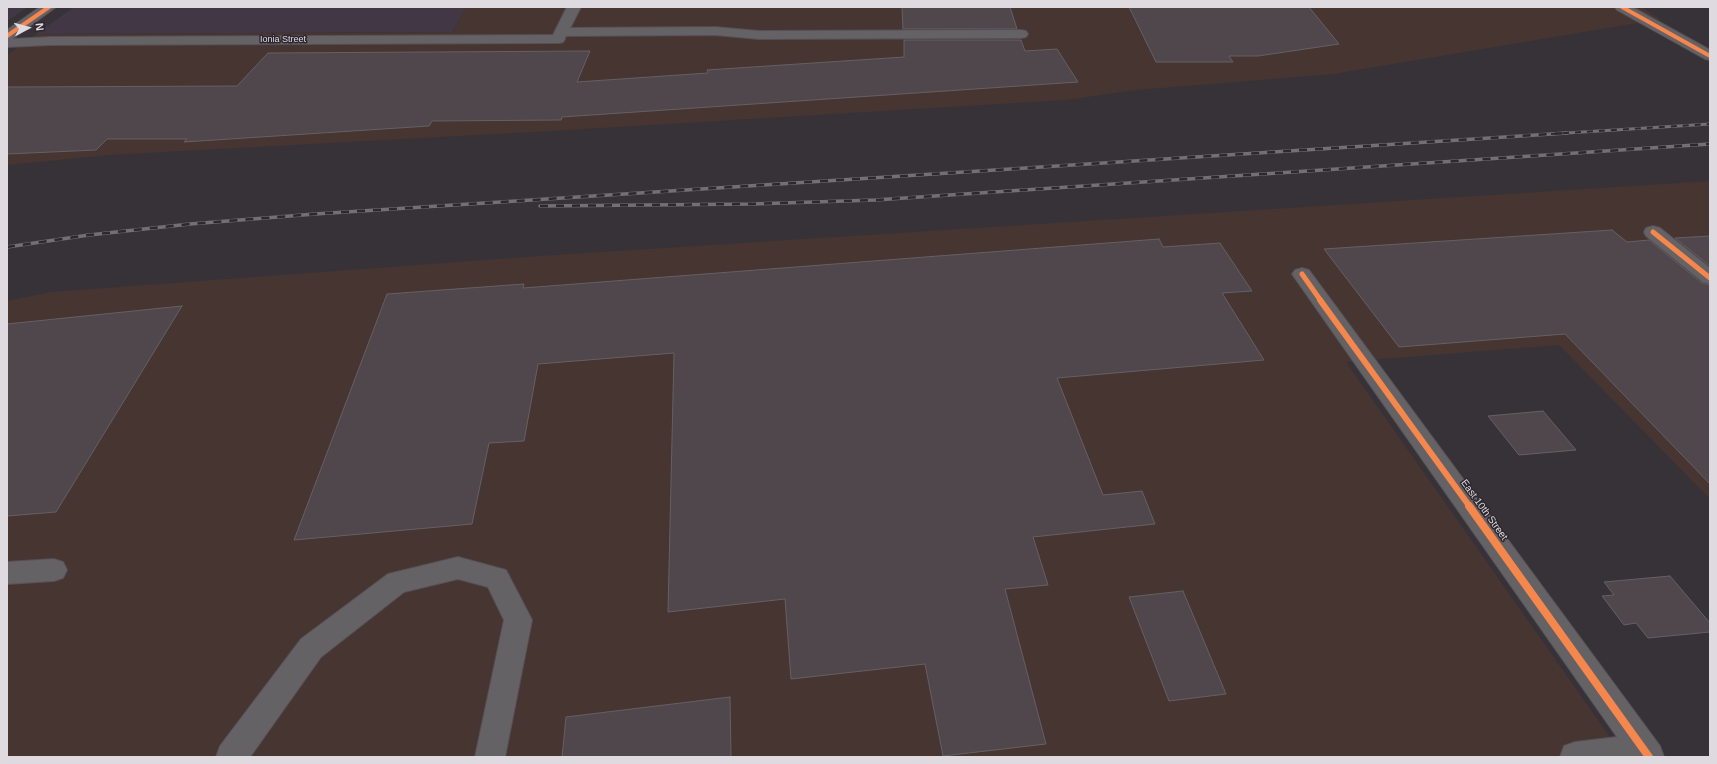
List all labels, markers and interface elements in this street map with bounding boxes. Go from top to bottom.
north arrow [8,8,48,48]
text: N [34,22,46,31]
street label: Ionia Street [260,35,306,45]
street label: East 10th Street [1458,477,1510,543]

